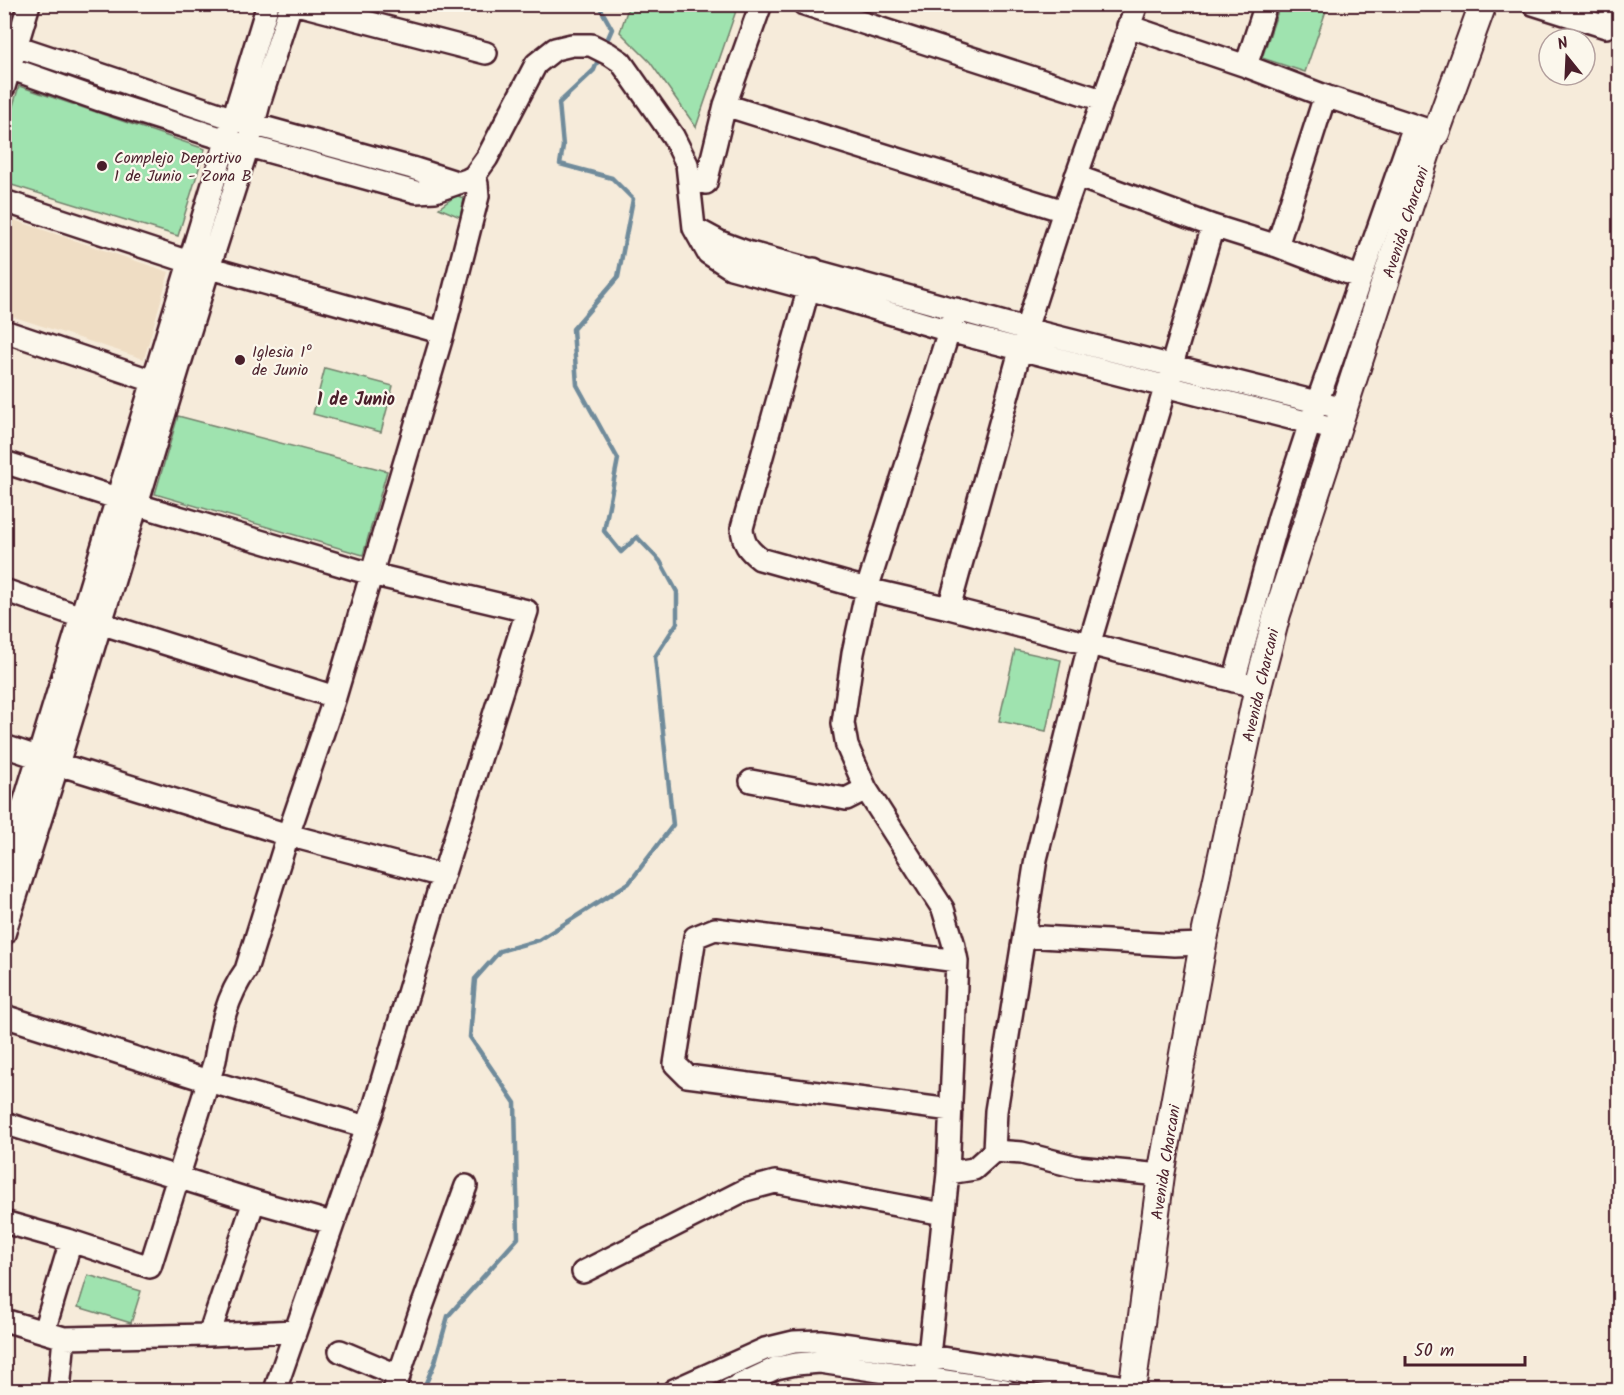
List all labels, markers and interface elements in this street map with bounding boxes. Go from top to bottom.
north arrow [1537,27,1597,87]
text: N [1554,31,1571,58]
place label: Complejo Deportivo 1 de Junio - Zona B [114,146,252,189]
marker: Complejo Deportivo 1 de Junio - Zona B [95,159,109,173]
street label: Avenida Charcani [1377,162,1437,281]
place label: Iglesia 1º de Junio [252,340,312,383]
marker: Iglesia 1º de Junio [233,353,247,367]
district label: 1 de Junio [317,386,395,415]
street label: Avenida Charcani [1236,625,1287,745]
street label: Avenida Charcani [1145,1102,1188,1221]
scale bar [1405,1329,1525,1367]
text: 50 m [1414,1337,1454,1366]

